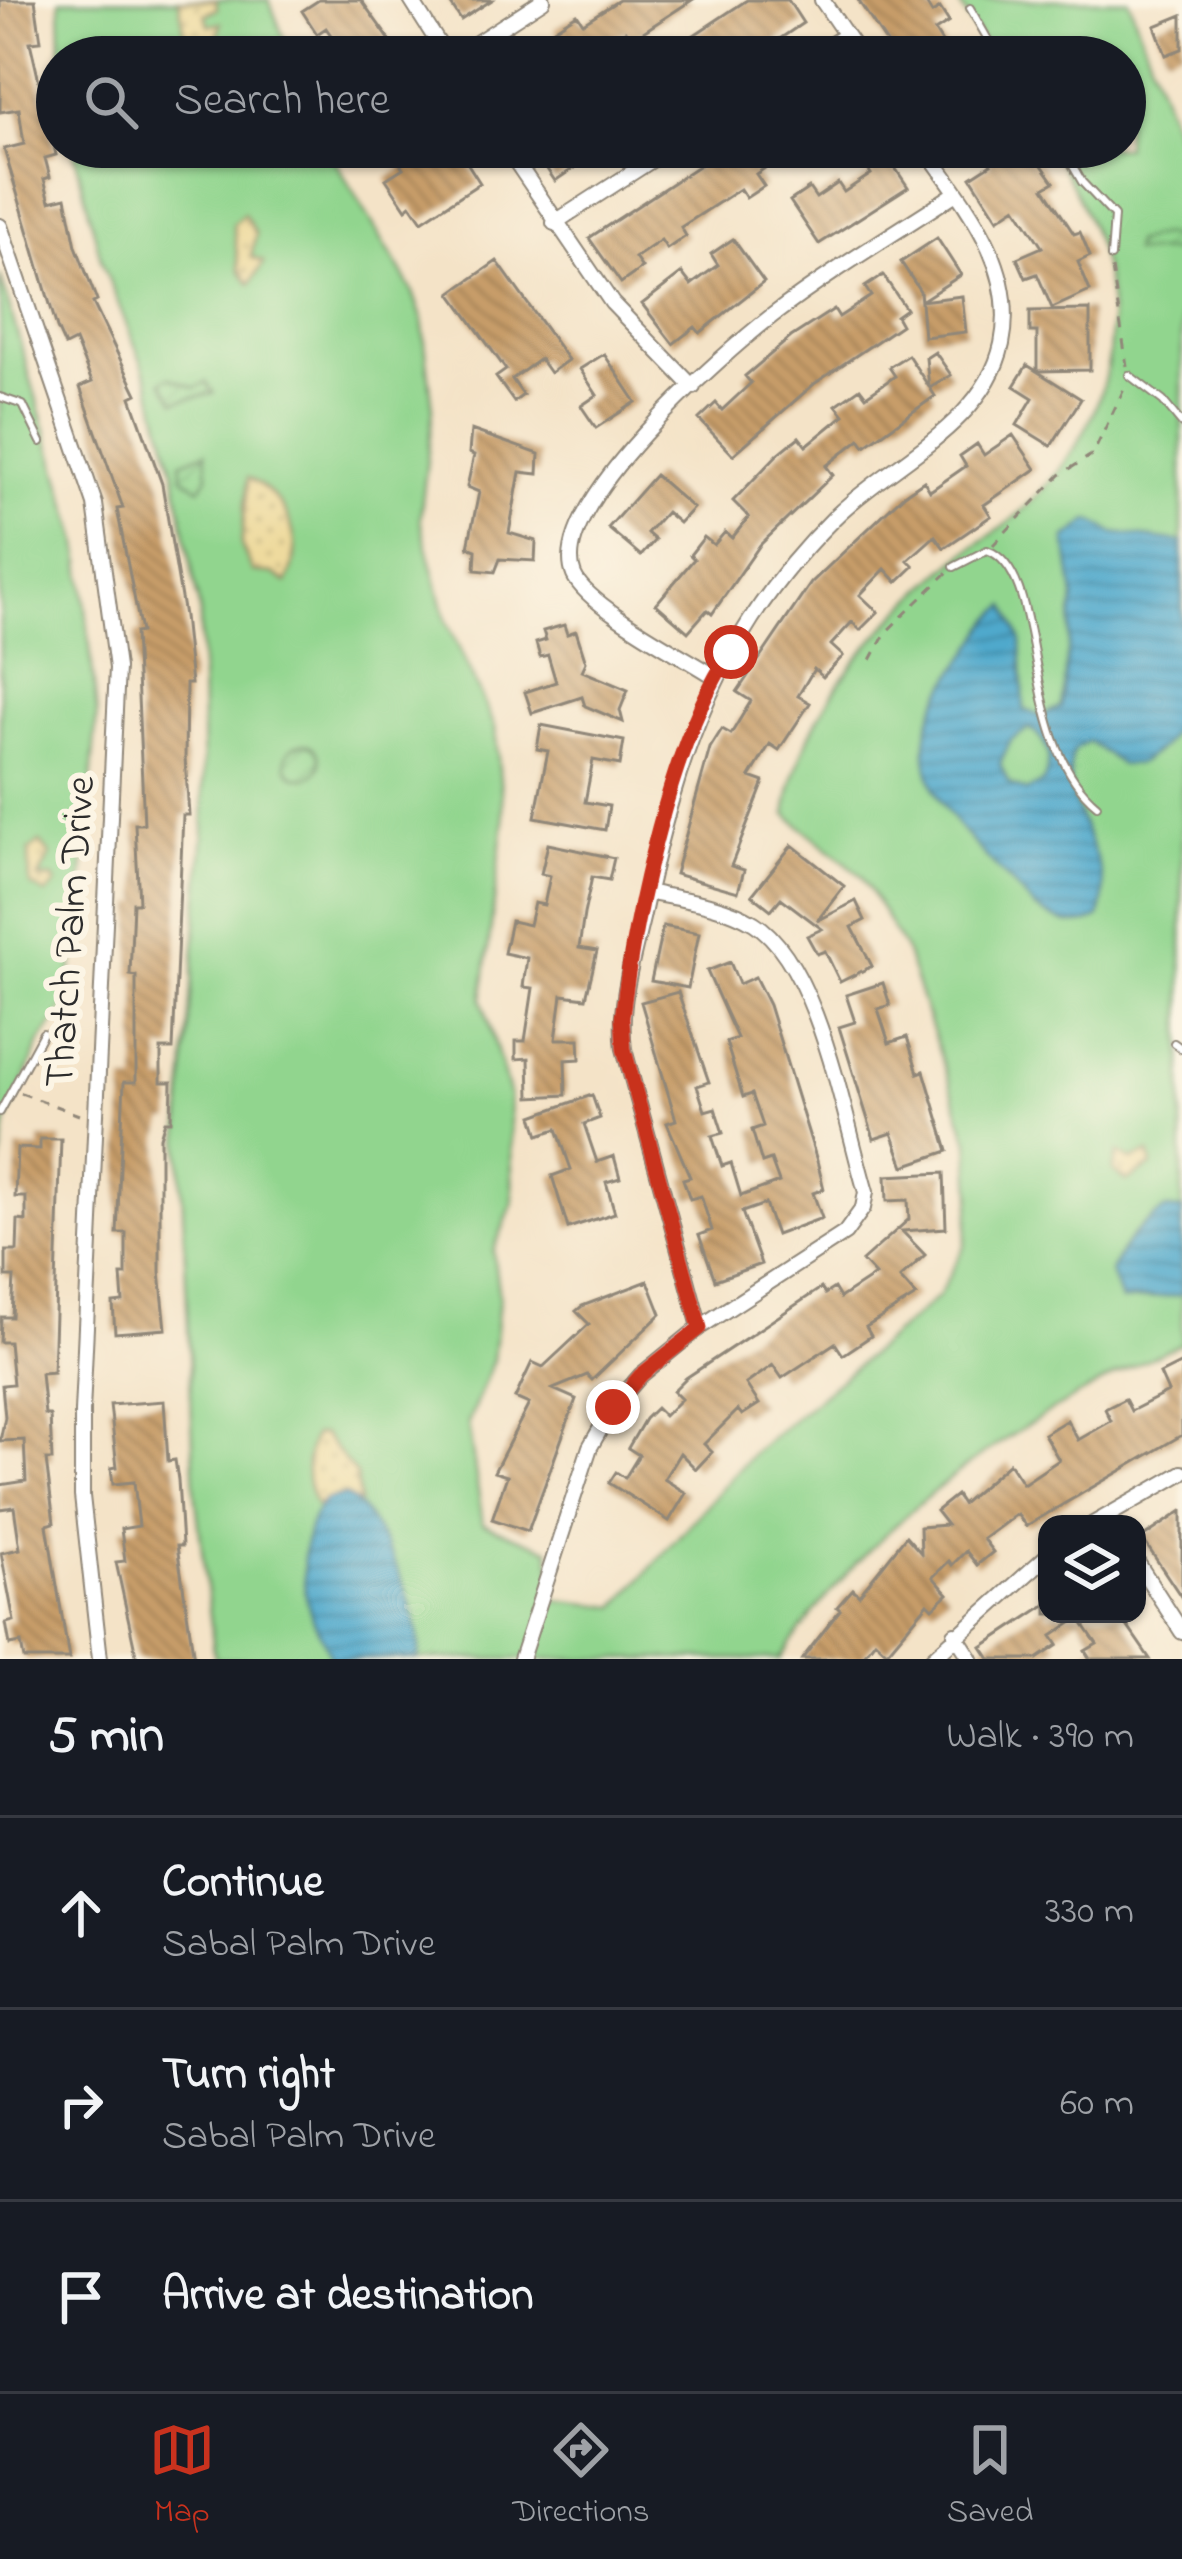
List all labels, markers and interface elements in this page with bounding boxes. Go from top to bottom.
search box [36,36,1146,168]
icon: search [78,69,144,135]
text: Search here [174,69,390,135]
route start [704,625,758,679]
street label: Thatch Palm Drive [31,774,113,1090]
route end [586,1380,640,1434]
map controls [1038,1515,1146,1623]
button: layers [1038,1515,1146,1623]
text: 5 min [48,1700,164,1775]
text: Walk · 390 m [947,1709,1134,1766]
text: Continue [162,1851,323,1917]
icon: ahead [48,1880,114,1946]
text: 330 m [1045,1884,1134,1941]
text: Sabal Palm Drive [162,1917,435,1974]
text: Turn right [162,2043,335,2109]
icon: right [48,2072,114,2138]
text: 60 m [1060,2076,1134,2133]
text: Sabal Palm Drive [162,2109,435,2166]
icon: arrive [48,2264,114,2330]
text: Arrive at destination [162,2264,533,2330]
tab: Map [149,2417,215,2537]
tab: Directions [512,2417,650,2537]
tab: Saved [947,2417,1033,2537]

